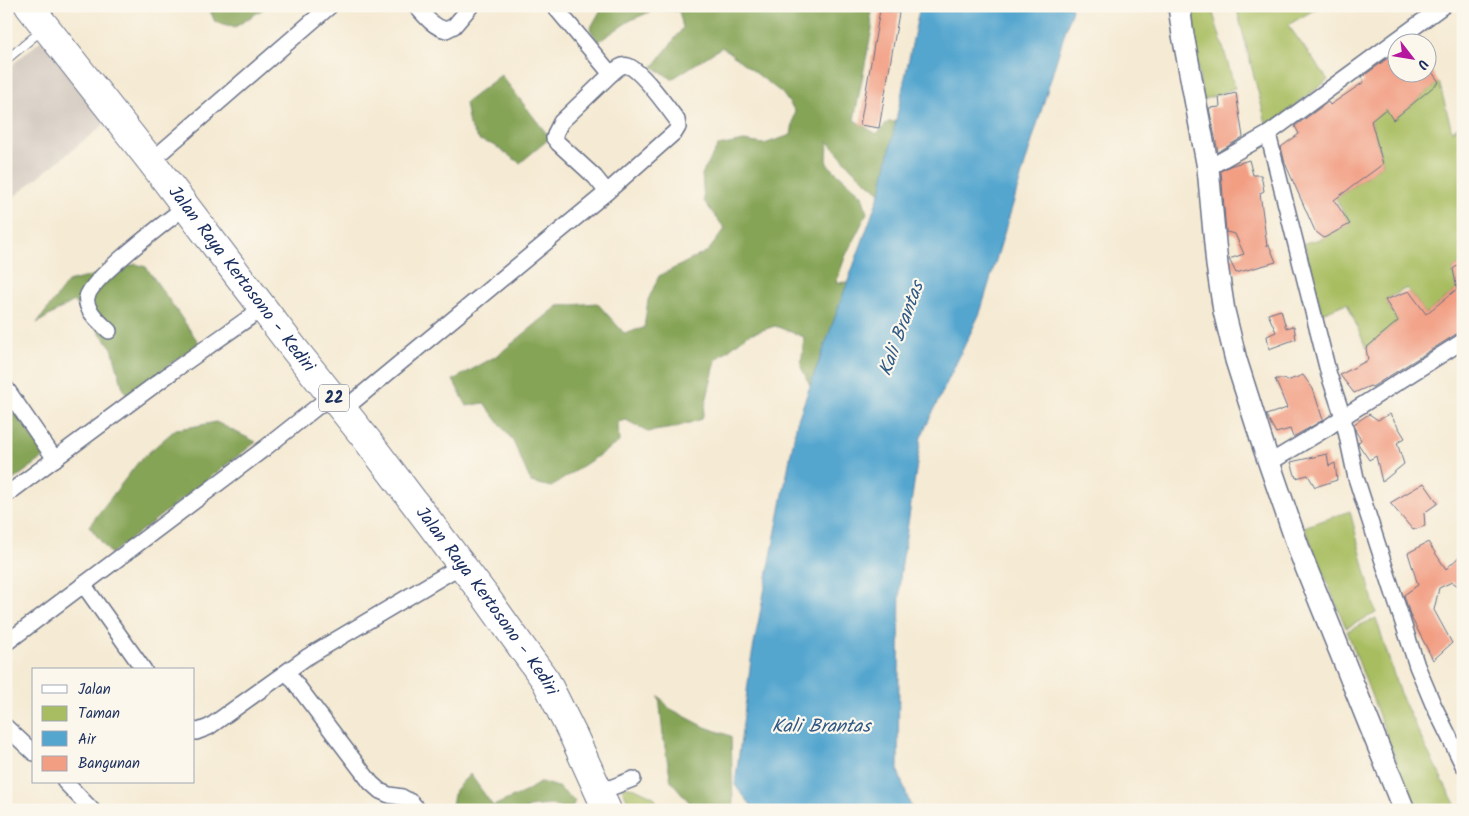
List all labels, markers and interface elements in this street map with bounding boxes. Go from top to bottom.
north arrow [1386,32,1436,82]
text: U [1410,55,1434,74]
street label: Jalan Raya Kertosono - Kediri [160,180,323,379]
water label: Kali Brantas [871,276,934,381]
road number: 22 [319,384,349,412]
street label: Jalan Raya Kertosono - Kediri [408,500,566,701]
legend [32,668,195,784]
text: Jalan [78,678,111,702]
text: Taman [78,702,120,726]
water label: Kali Brantas [772,712,872,742]
text: Air [78,728,97,752]
text: Bangunan [78,752,140,776]

